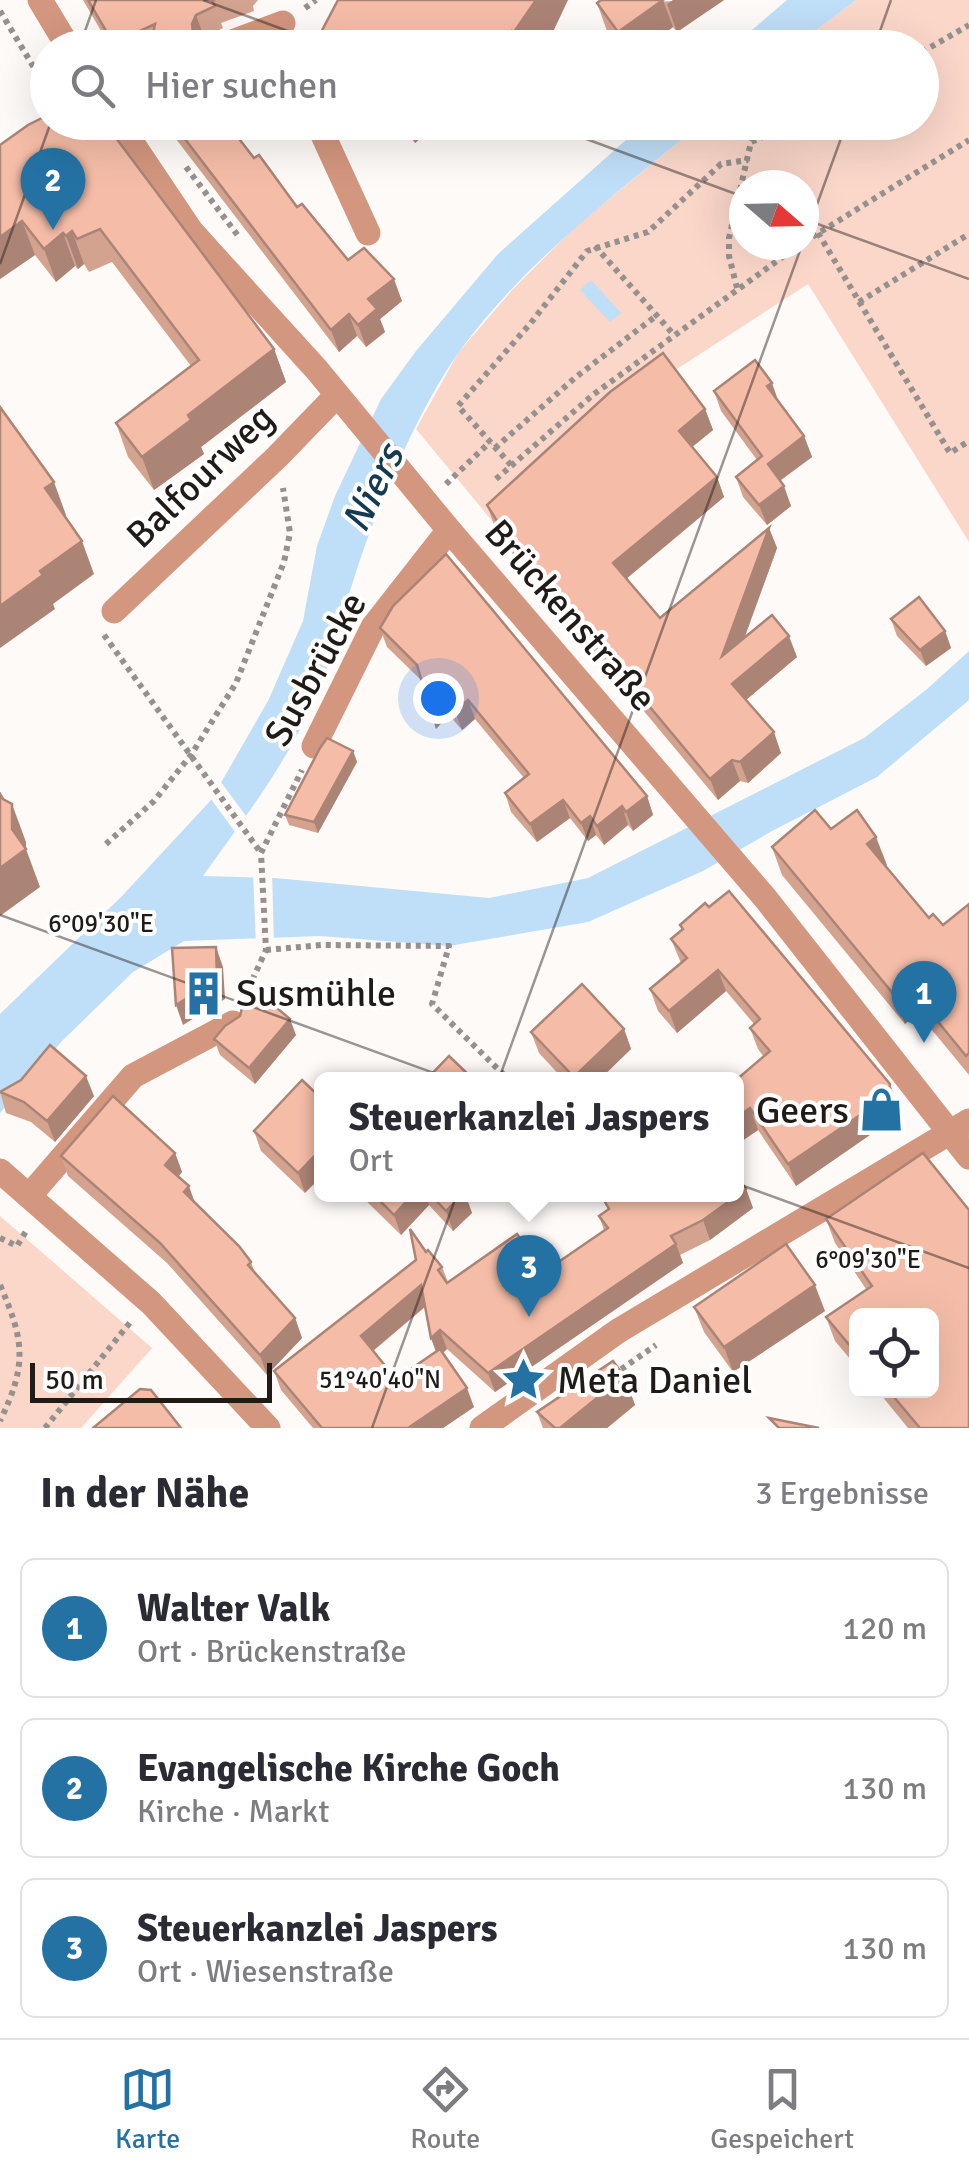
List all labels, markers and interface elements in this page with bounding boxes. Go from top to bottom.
search box [30,30,939,140]
icon: search [65,58,120,113]
text: Hier suchen [145,62,338,109]
pin: 2 [20,148,86,230]
north arrow [729,170,819,260]
street label: Balfourweg [117,395,284,558]
water label: Niers [331,434,417,540]
street label: Brückenstraße [475,510,667,721]
street label: Susbrücke [254,584,377,754]
your location [413,673,464,724]
text: 6°09'30"E [48,908,154,939]
pin: 1 [892,960,956,1043]
building icon: Susmühle [179,969,227,1017]
place label: Susmühle [236,970,396,1017]
popup [314,1072,744,1202]
shop icon: Geers [858,1086,906,1134]
place label: Geers [756,1087,849,1134]
text: Steuerkanzlei Jaspers [349,1094,709,1141]
text: Ort [349,1141,393,1180]
pin: 3 [496,1234,562,1317]
text: 6°09'30"E [815,1244,921,1275]
map controls [849,1308,939,1398]
button: locate [849,1308,939,1398]
place icon: Meta Daniel [500,1356,548,1404]
place label: Meta Daniel [557,1357,752,1404]
scale bar [30,1358,272,1402]
text: 50 m [45,1363,104,1397]
text: 51°40'40"N [319,1364,441,1395]
text: In der Nähe [40,1468,249,1519]
text: 3 Ergebnisse [755,1474,929,1513]
text: Walter Valk [137,1585,330,1632]
text: 1 [66,1609,83,1648]
text: 120 m [843,1609,927,1648]
text: Ort · Brückenstraße [137,1632,407,1671]
text: Evangelische Kirche Goch [137,1745,560,1792]
text: 2 [66,1769,83,1808]
text: 130 m [843,1769,927,1808]
text: Kirche · Markt [137,1792,329,1831]
text: Steuerkanzlei Jaspers [137,1905,498,1952]
text: 3 [66,1929,83,1968]
text: 130 m [843,1929,927,1968]
text: Ort · Wiesenstraße [137,1952,394,1991]
tab: Karte [115,2062,180,2156]
tab: Route [410,2062,480,2156]
tab: Gespeichert [710,2062,854,2156]

